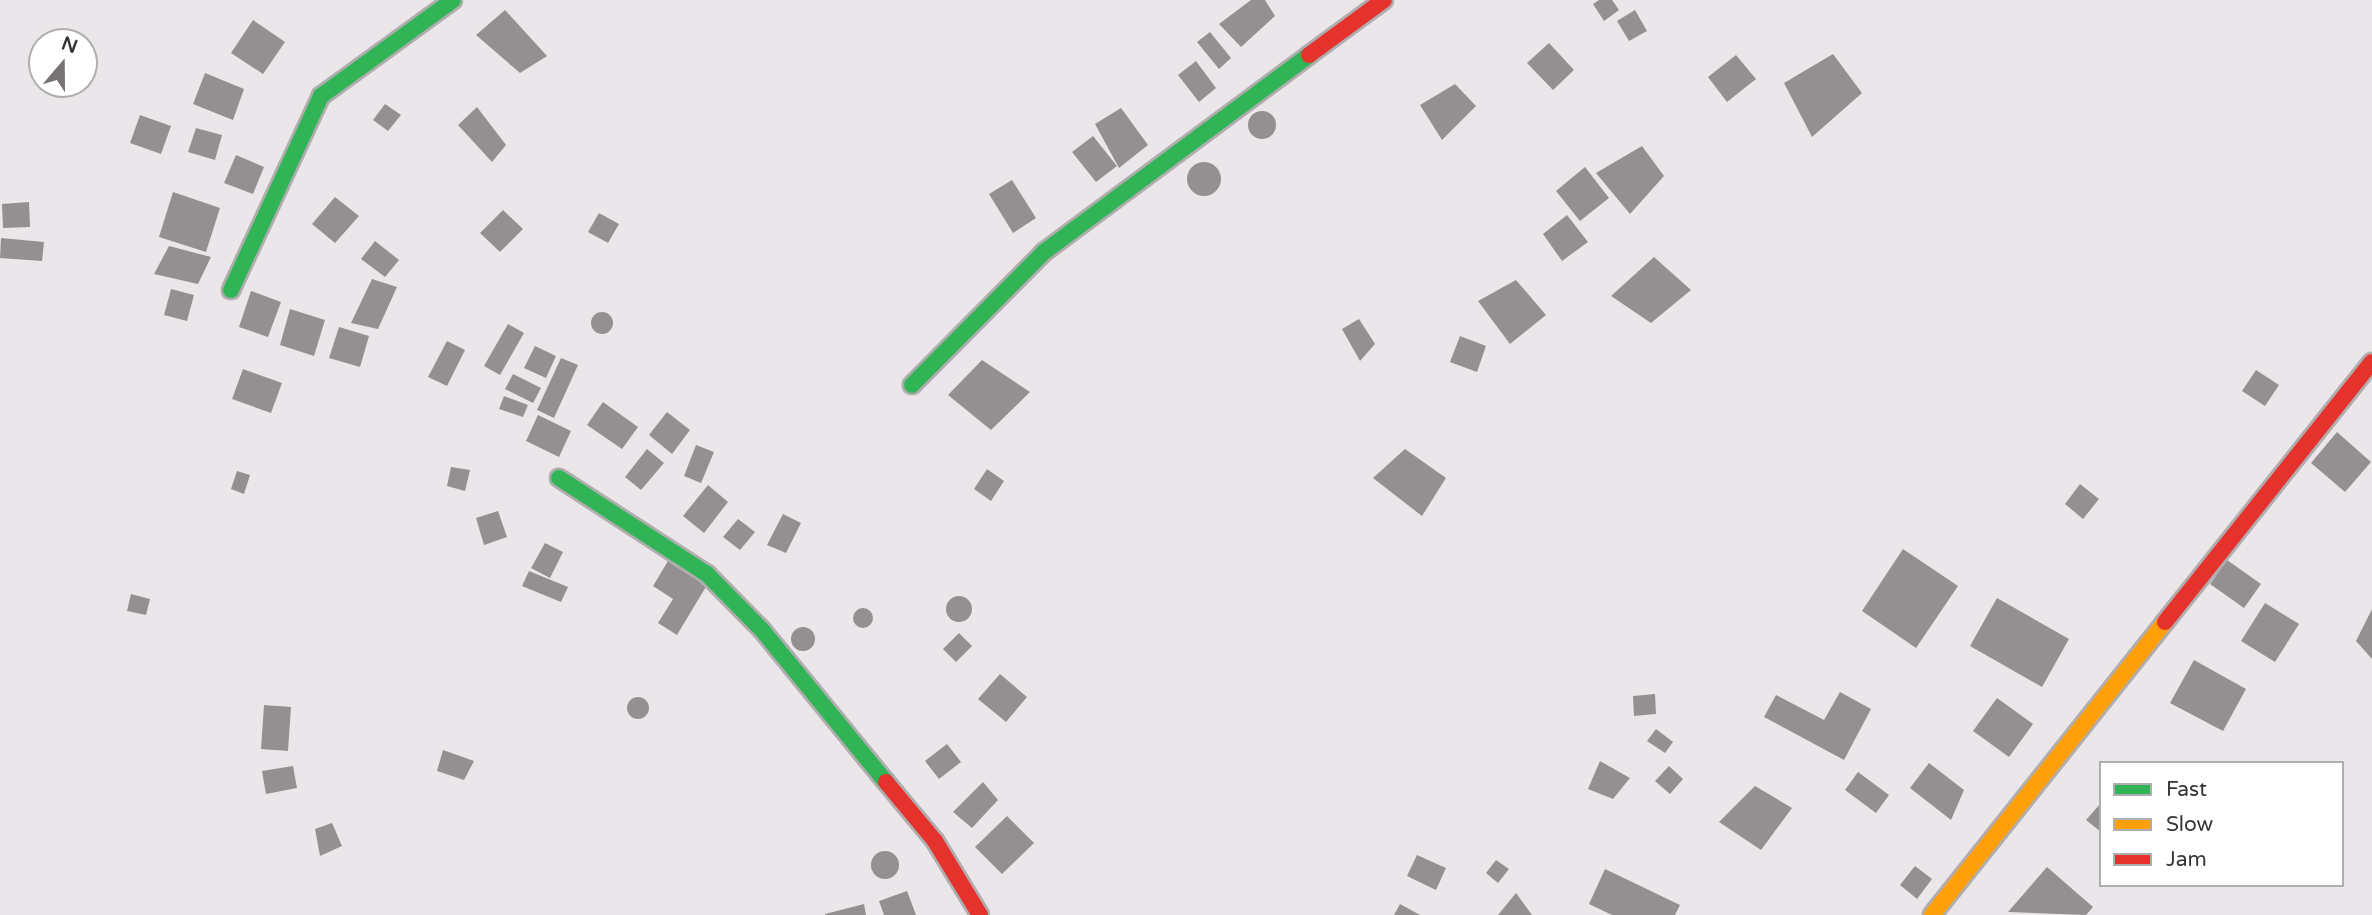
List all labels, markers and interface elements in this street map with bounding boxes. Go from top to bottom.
north arrow [28,28,98,98]
text: N [59,32,80,58]
legend [2099,761,2344,887]
text: Fast [2166,777,2207,802]
text: Slow [2166,812,2213,837]
text: Jam [2166,847,2207,872]

